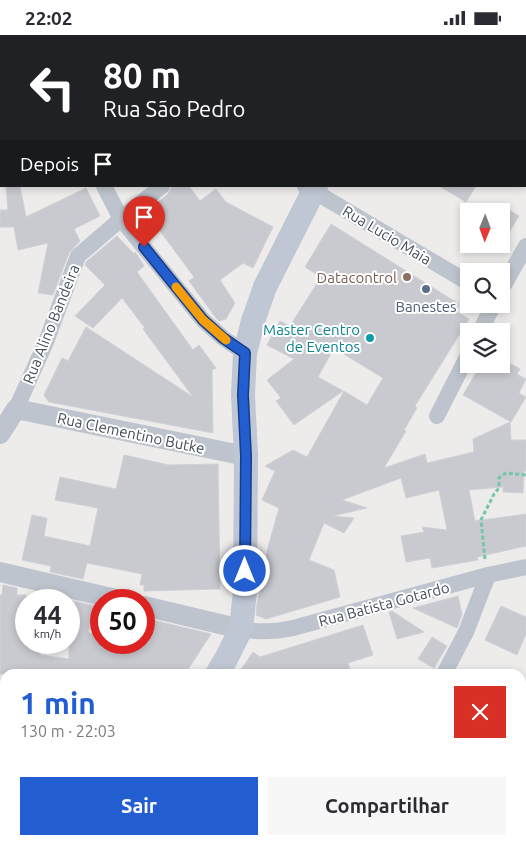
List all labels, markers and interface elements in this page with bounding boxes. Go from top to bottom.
text: 22:02 [25,7,73,29]
icon: left [20,55,85,120]
text: 80 m [103,55,181,95]
text: Rua São Pedro [103,96,245,121]
icon: arrive [89,150,117,178]
text: Depois [20,153,79,175]
pin [123,196,165,247]
street label: Rua Lucio Maia [340,202,434,268]
icon: arrive [130,203,158,231]
north arrow [460,203,510,253]
map controls [460,203,510,373]
street label: Rua Alino Bandeira [19,262,83,386]
button: search [460,263,510,313]
place label: Datacontrol [317,269,397,286]
marker: Datacontrol [401,271,413,283]
marker: Banestes [420,283,432,295]
place label: Banestes [395,298,457,315]
place label: Master Centro de Eventos [263,321,360,355]
button: layers [460,323,510,373]
marker: Master Centro de Eventos [364,332,376,344]
street label: Rua Clementino Butke [56,409,206,457]
position arrow [218,544,270,596]
street label: Rua Batista Gotardo [317,578,451,630]
speed limit sign: 50 [90,589,155,654]
text: 44 [33,601,62,629]
text: km/h [34,627,61,640]
text: 1 min [20,686,96,720]
button: close [454,686,506,738]
text: 130 m · 22:03 [20,722,116,740]
button: Sair [20,777,258,835]
button: Compartilhar [268,777,506,835]

